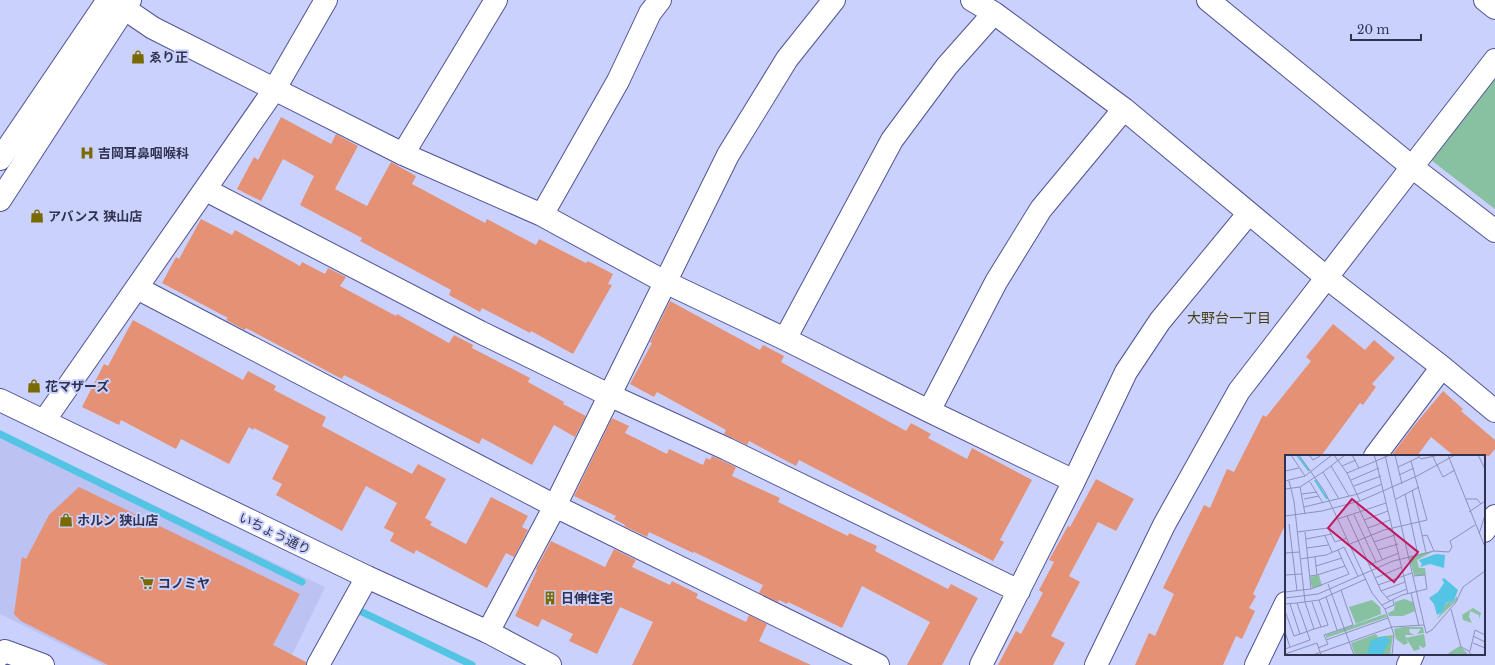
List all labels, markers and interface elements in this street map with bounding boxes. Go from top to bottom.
scale bar [1351,16,1421,42]
text: 20 m [1357,22,1389,37]
shop icon: ゑり正 [130,49,146,65]
place label: ゑり正 [149,49,188,66]
hospital icon: 吉岡耳鼻咽喉科 [79,145,95,161]
place label: 吉岡耳鼻咽喉科 [98,145,189,162]
shop icon: アバンス 狭山店 [29,208,45,224]
place label: アバンス 狭山店 [48,208,142,225]
district label: 大野台一丁目 [1187,309,1271,327]
shop icon: 花マザーズ [26,378,42,394]
place label: 花マザーズ [45,378,109,395]
inset map [1285,455,1485,655]
street label: いちょう通り [236,509,314,558]
shop icon: ホルン 狭山店 [58,512,74,528]
place label: ホルン 狭山店 [77,512,158,529]
supermarket icon: コノミヤ [139,575,155,591]
place label: コノミヤ [158,575,210,592]
building icon: 日伸住宅 [542,590,558,606]
place label: 日伸住宅 [561,590,613,607]

